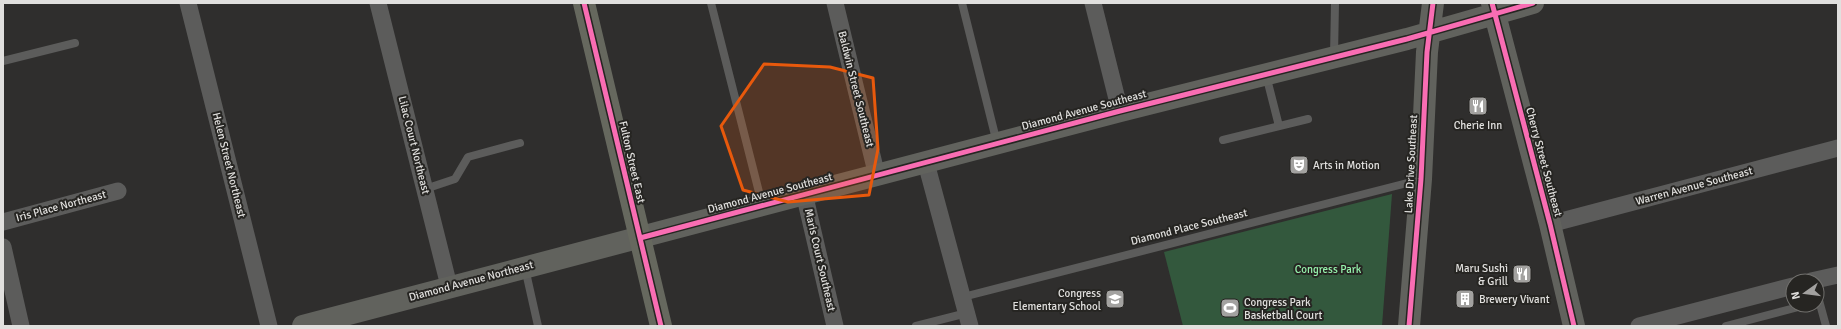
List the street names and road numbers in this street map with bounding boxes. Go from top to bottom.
street label: Baldwin Street Southeast [835,30,877,149]
street label: Diamond Avenue Southeast [1020,87,1148,133]
street label: Lilac Court Northeast [395,95,433,196]
street label: Cherry Street Southeast [1523,106,1565,218]
street label: Helen Street Northeast [210,111,248,219]
street label: Lake Drive Southeast [1402,114,1420,214]
street label: Fulton Street East [616,120,648,204]
street label: Warren Avenue Southeast [1634,164,1754,208]
street label: Diamond Avenue Southeast [706,170,834,216]
street label: Iris Place Northeast [14,188,108,224]
street label: Diamond Place Southeast [1129,206,1249,248]
street label: Maris Court Southeast [802,207,838,313]
street label: Diamond Avenue Northeast [407,258,535,304]

